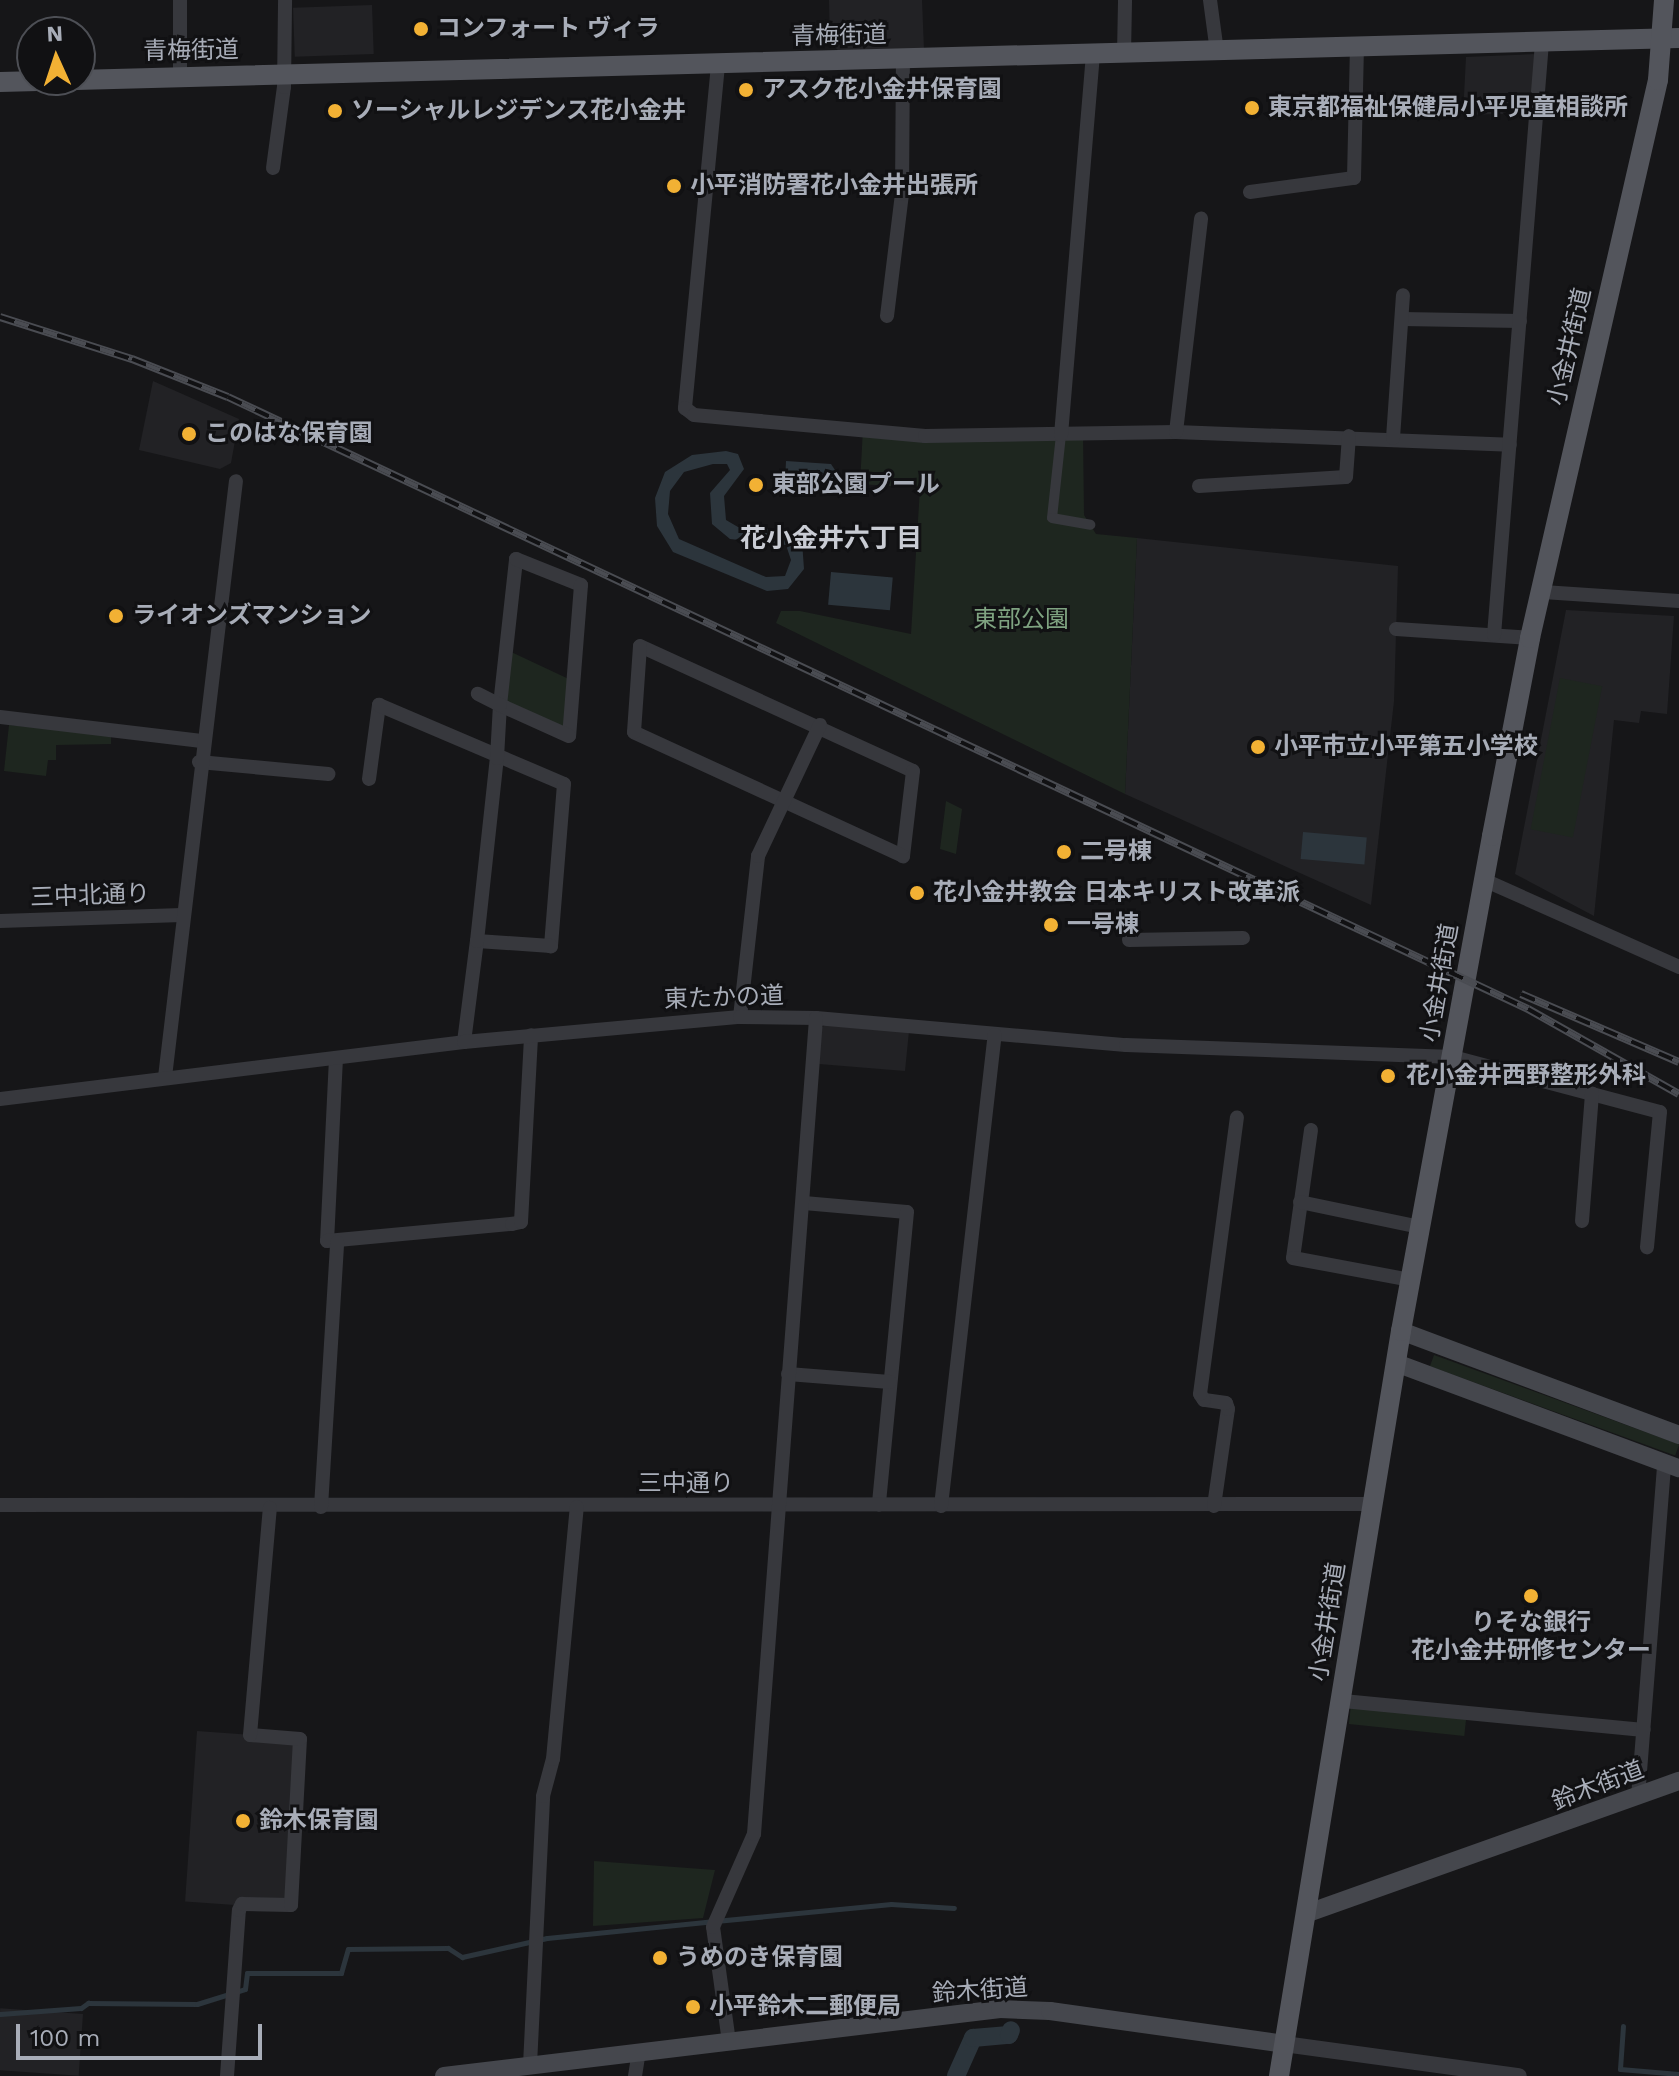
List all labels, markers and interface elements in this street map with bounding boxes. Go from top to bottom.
place label: コンフォート ヴィラ [437,15,660,43]
north arrow [16,16,96,96]
marker: コンフォート ヴィラ [412,20,430,38]
text: N [46,21,64,46]
street label: 青梅街道 [791,21,887,51]
street label: 青梅街道 [143,36,239,66]
place label: アスク花小金井保育園 [762,76,1002,104]
marker: アスク花小金井保育園 [737,81,755,99]
place label: 東京都福祉保健局小平児童相談所 [1268,94,1628,122]
place label: ソーシャルレジデンス花小金井 [351,97,687,125]
marker: 東京都福祉保健局小平児童相談所 [1243,99,1261,117]
marker: ソーシャルレジデンス花小金井 [326,102,344,120]
place label: 小平消防署花小金井出張所 [690,172,978,200]
marker: 小平消防署花小金井出張所 [665,177,683,195]
street label: 小金井街道 [1542,285,1598,409]
place label: このはな保育園 [205,420,373,448]
marker: このはな保育園 [180,425,198,443]
place label: 東部公園プール [772,471,940,499]
marker: 東部公園プール [747,476,765,494]
district label: 花小金井六丁目 [740,523,922,555]
place label: ライオンズマンション [132,602,372,630]
park label: 東部公園 [973,606,1069,634]
marker: ライオンズマンション [107,607,125,625]
place label: 小平市立小平第五小学校 [1274,733,1538,761]
marker: 小平市立小平第五小学校 [1249,738,1267,756]
place label: 二号棟 [1080,838,1152,866]
marker: 二号棟 [1055,843,1073,861]
place label: 花小金井教会 日本キリスト改革派 [933,879,1300,907]
street label: 三中北通り [30,880,150,912]
marker: 花小金井教会 日本キリスト改革派 [908,884,926,902]
place label: 一号棟 [1067,911,1139,939]
marker: 一号棟 [1042,916,1060,934]
street label: 小金井街道 [1415,921,1465,1045]
street label: 東たかの道 [664,982,784,1014]
place label: 花小金井西野整形外科 [1406,1062,1646,1090]
marker: 花小金井西野整形外科 [1377,1065,1399,1087]
street label: 三中通り [638,1470,734,1498]
street label: 小金井街道 [1304,1560,1352,1684]
marker: りそな銀行 花小金井研修センター [1522,1587,1540,1605]
place label: りそな銀行 花小金井研修センター [1411,1609,1651,1665]
street label: 鈴木街道 [1548,1755,1648,1817]
place label: 鈴木保育園 [259,1807,379,1835]
marker: 鈴木保育園 [234,1812,252,1830]
place label: うめのき保育園 [676,1944,844,1972]
marker: うめのき保育園 [651,1949,669,1967]
street label: 鈴木街道 [931,1973,1029,2009]
place label: 小平鈴木二郵便局 [709,1993,901,2021]
marker: 小平鈴木二郵便局 [684,1998,702,2016]
scale bar [20,2008,266,2058]
text: 100 m [30,2024,100,2052]

